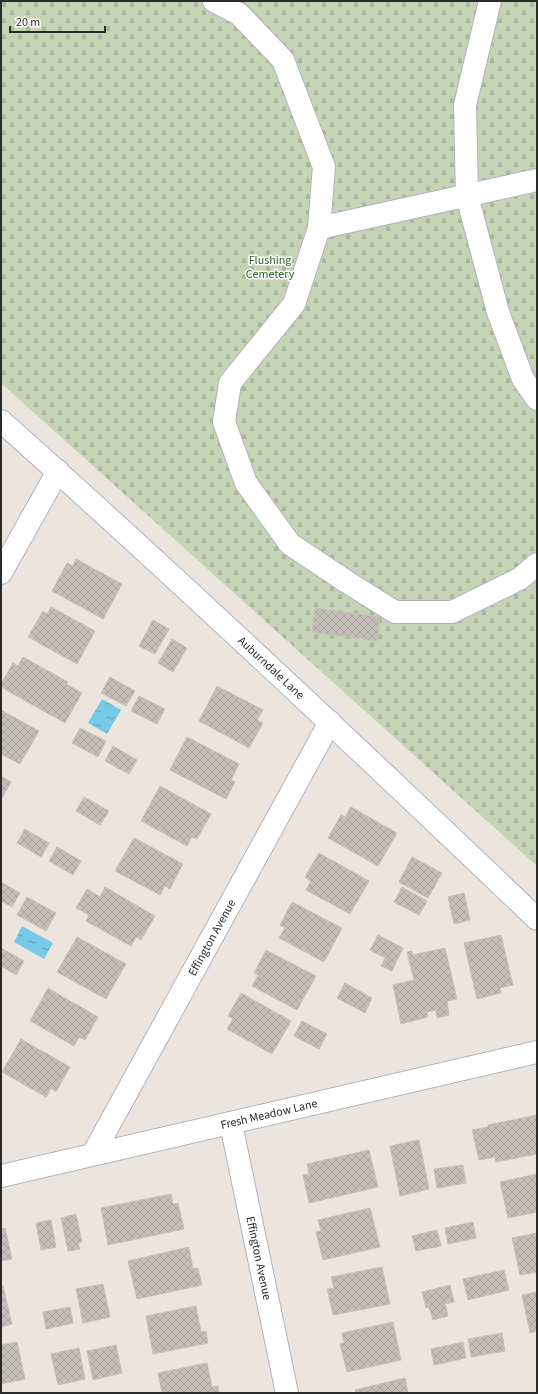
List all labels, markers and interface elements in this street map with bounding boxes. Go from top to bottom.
scale bar [10,8,105,34]
text: 20 m [16,14,40,31]
park label: Flushing Cemetery [246,252,295,283]
street label: Auburndale Lane [234,633,308,704]
street label: Effington Avenue [184,896,240,979]
street label: Fresh Meadow Lane [219,1095,319,1134]
street label: Effington Avenue [241,1215,275,1302]

